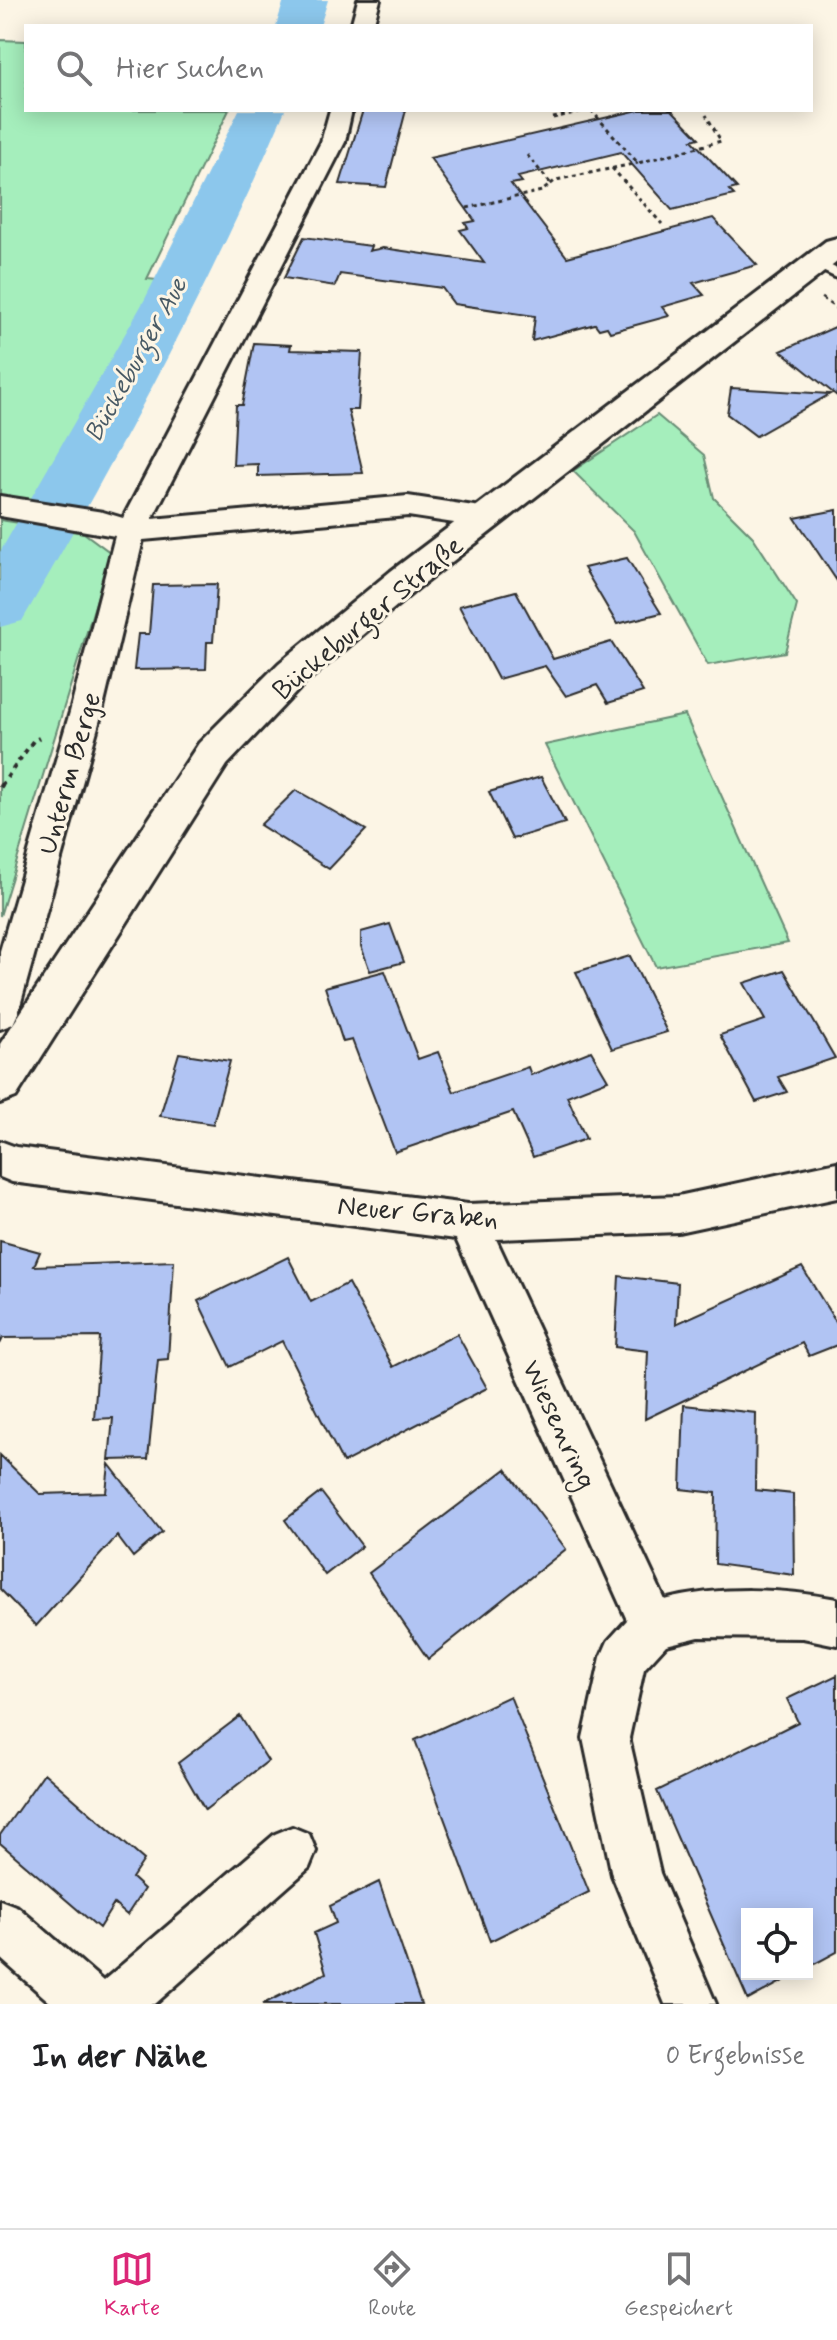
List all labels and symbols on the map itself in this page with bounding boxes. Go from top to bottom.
water label: Bückeburger Aue [78,271,199,450]
street label: Bückeburger Straße [265,528,474,712]
street label: Unterm Berge [30,688,111,859]
street label: Neuer Graben [336,1188,500,1239]
street label: Wiesenring [510,1354,604,1497]

